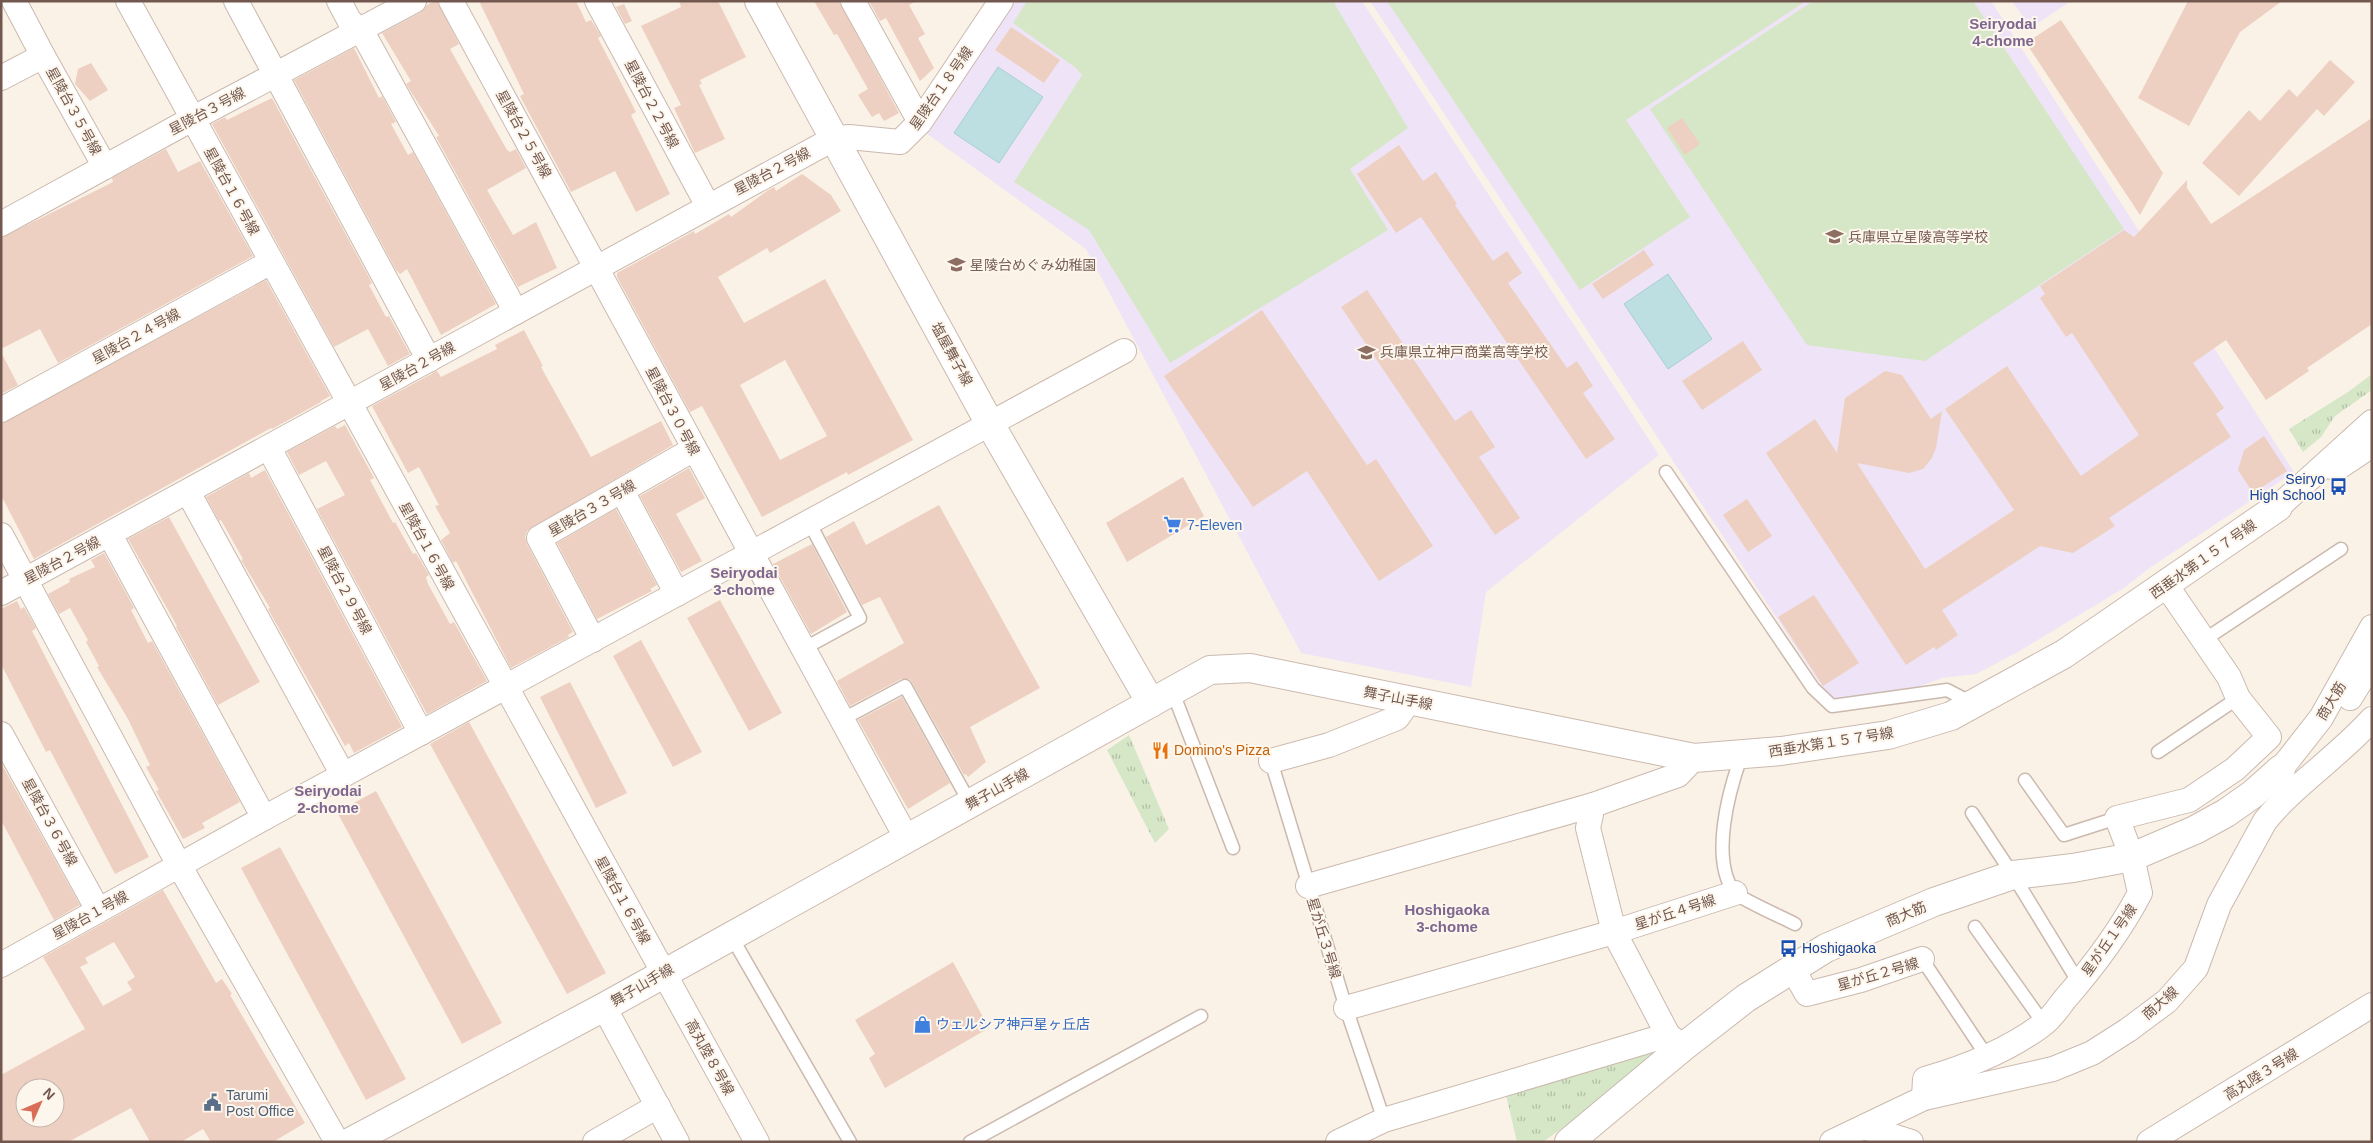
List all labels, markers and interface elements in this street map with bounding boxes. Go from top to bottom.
district label: Seiryodai 4-chome [1969,15,2037,49]
street label: 星陵台１８号線 [906,43,976,133]
street label: 星陵台２２号線 [622,57,682,151]
street label: 星陵台３５号線 [43,64,105,158]
street label: 星陵台３号線 [166,84,248,138]
street label: 星陵台２５号線 [493,87,555,181]
street label: 星陵台１６号線 [201,144,263,238]
street label: 星陵台２号線 [731,144,813,198]
school or university icon: 兵庫県立星陵高等学校 [1824,227,1844,247]
place label: 兵庫県立星陵高等学校 [1848,229,1988,245]
school or university icon: 星陵台めぐみ幼稚園 [946,255,966,275]
place label: 星陵台めぐみ幼稚園 [970,257,1096,273]
street label: 星陵台２４号線 [89,305,183,367]
street label: 塩屋舞子線 [928,320,976,388]
street label: 星陵台２号線 [376,339,458,393]
school or university icon: 兵庫県立神戸商業高等学校 [1356,342,1376,362]
place label: 兵庫県立神戸商業高等学校 [1380,344,1548,360]
street label: 星陵台３０号線 [643,364,703,458]
place label: Seiryo High School [2250,471,2325,503]
street label: 星陵台３３号線 [546,477,638,539]
bus stop icon: Seiryo High School [2329,477,2349,497]
street label: 星陵台１６号線 [396,499,458,593]
supermarket icon: 7-Eleven [1163,515,1183,535]
street label: 西垂水第１５７号線 [2147,516,2259,602]
place label: 7-Eleven [1187,517,1242,533]
street label: 星陵台２号線 [21,533,103,587]
street label: 星陵台２９号線 [315,543,375,637]
district label: Seiryodai 3-chome [710,564,778,598]
street label: 商大筋 [2313,679,2349,723]
street label: 舞子山手線 [1362,683,1434,713]
street label: 西垂水第１５７号線 [1768,724,1894,760]
restaurant icon: Domino's Pizza [1150,740,1170,760]
place label: Domino's Pizza [1174,742,1270,758]
street label: 舞子山手線 [963,765,1031,813]
street label: 星陵台３６号線 [19,775,81,869]
district label: Seiryodai 2-chome [294,782,362,816]
street label: 星陵台１６号線 [592,853,654,947]
street label: 星陵台１号線 [49,888,131,942]
street label: 星が丘４号線 [1633,891,1717,933]
street label: 星が丘３号線 [1304,895,1344,981]
street label: 商大筋 [1884,898,1928,930]
district label: Hoshigaoka 3-chome [1404,901,1490,935]
street label: 星が丘１号線 [2078,901,2140,979]
bus stop icon: Hoshigaoka [1778,938,1798,958]
place label: Hoshigaoka [1802,940,1876,956]
street label: 星が丘２号線 [1835,955,1921,993]
street label: 舞子山手線 [608,961,676,1009]
street label: 商大線 [2139,983,2181,1023]
shop icon: ウェルシア神戸星ヶ丘店 [912,1014,932,1034]
street label: 高丸陸８号線 [683,1016,737,1098]
place label: ウェルシア神戸星ヶ丘店 [936,1016,1090,1032]
street label: 高丸陸３号線 [2221,1045,2301,1103]
north arrow [15,1078,65,1128]
text: N [40,1085,58,1103]
place label: Tarumi Post Office [226,1087,294,1119]
public building icon: Tarumi Post Office [202,1093,222,1113]

